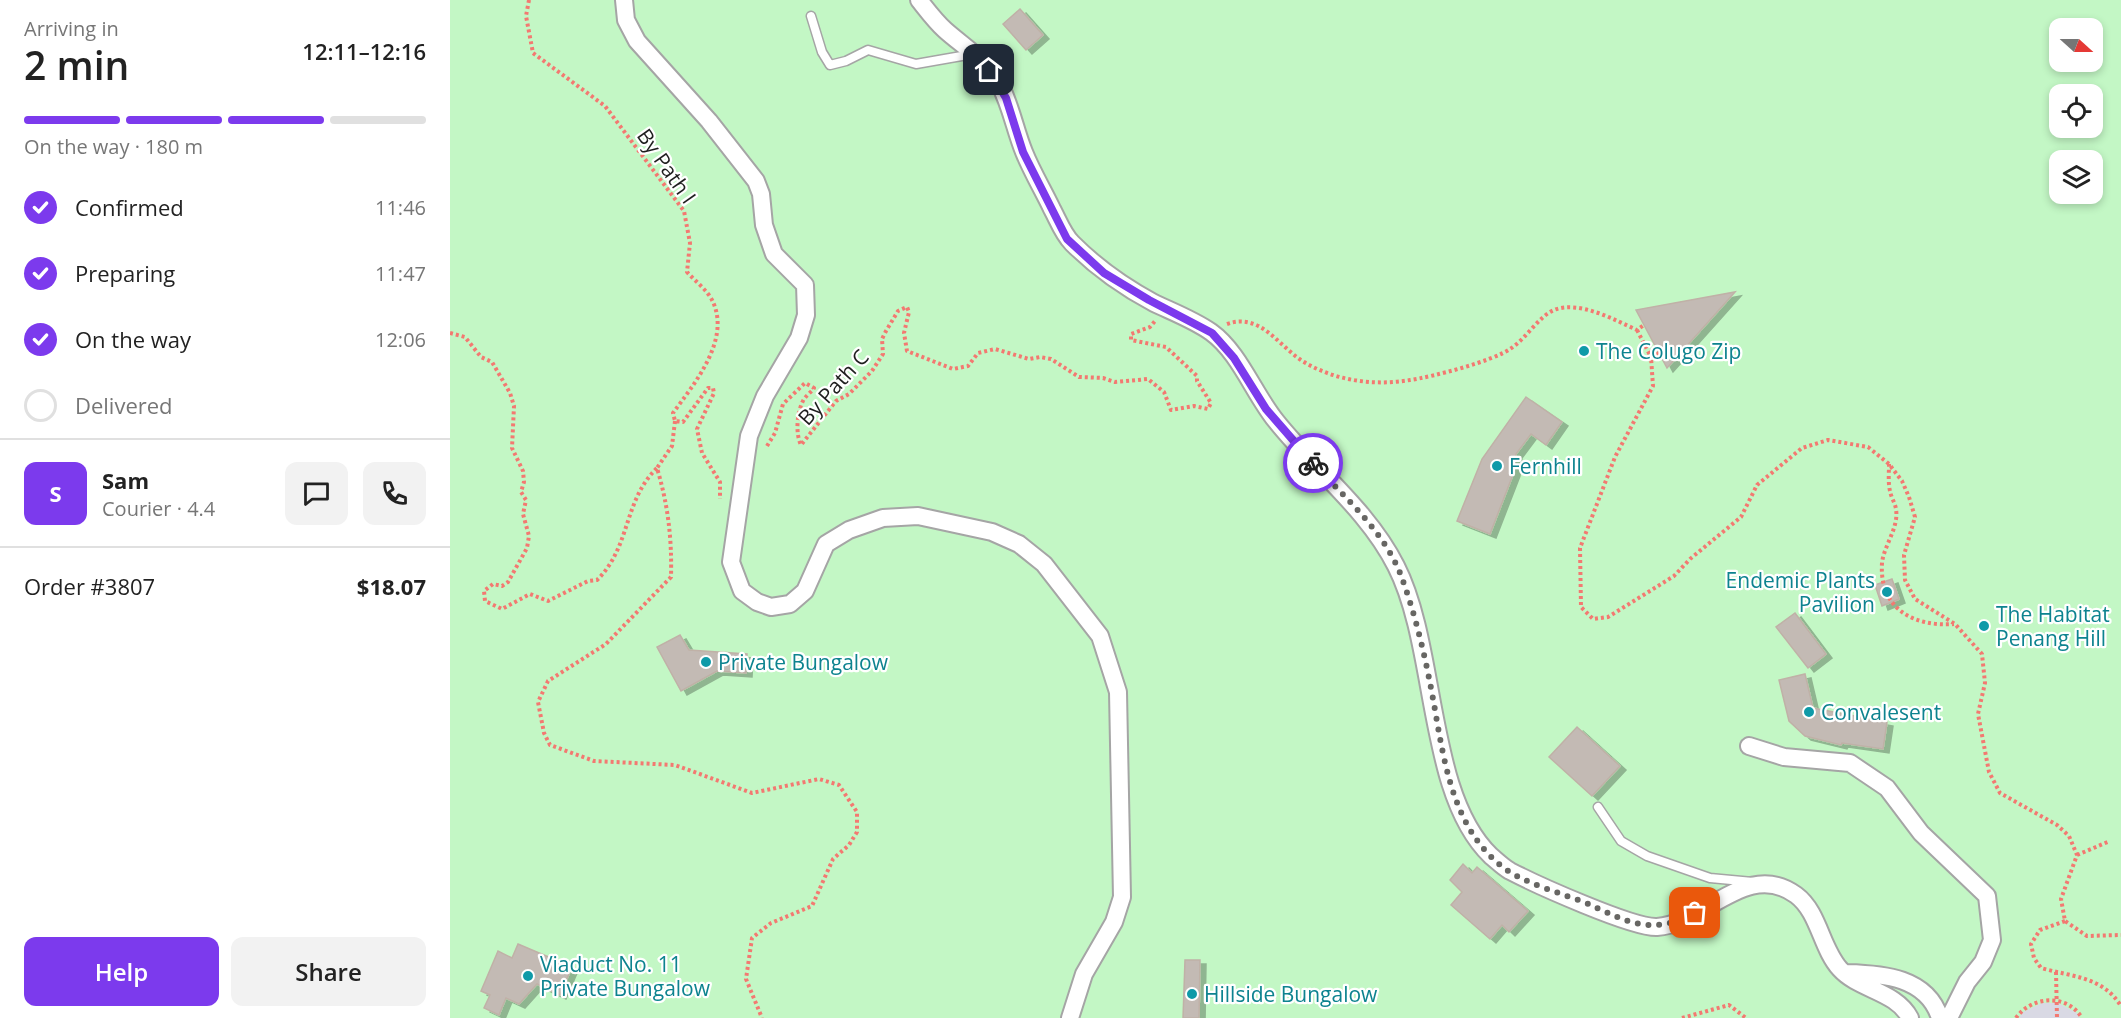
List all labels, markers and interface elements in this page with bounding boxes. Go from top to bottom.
text: Arriving in [24,15,119,42]
north arrow [2049,18,2103,72]
map controls [2049,18,2103,204]
text: 12:11–12:16 [302,36,426,66]
text: 2 min [24,38,129,91]
pin [963,44,1014,95]
icon: home [972,53,1005,86]
button: locate [2049,84,2103,138]
street label: By Path I [631,123,703,209]
text: On the way · 180 m [24,133,203,160]
button: layers [2049,150,2103,204]
icon: check [24,191,57,224]
text: Confirmed [75,192,184,222]
text: 11:46 [375,194,426,221]
icon: check [24,257,57,290]
text: Preparing [75,258,175,288]
text: 11:47 [375,260,426,287]
icon: check [24,323,57,356]
text: On the way [75,324,191,354]
text: 12:06 [375,326,426,353]
place label: The Colugo Zip [1596,337,1741,365]
street label: By Path C [792,343,874,431]
marker: The Colugo Zip [1577,344,1591,358]
text: Delivered [75,390,173,420]
courier [1283,433,1343,493]
icon: bike [1297,447,1330,480]
place label: Fernhill [1509,452,1582,480]
marker: Fernhill [1490,459,1504,473]
button: chat [285,462,348,525]
button: phone [363,462,426,525]
text: Sam [102,465,149,495]
text: S [49,478,62,508]
text: Courier · 4.4 [102,495,215,522]
place label: Endemic Plants Pavilion [1726,566,1875,618]
text: Order #3807 [24,571,155,601]
text: $18.07 [357,571,426,601]
marker: Endemic Plants Pavilion [1880,585,1894,599]
place label: The Habitat Penang Hill [1996,600,2110,652]
marker: The Habitat Penang Hill [1977,619,1991,633]
place label: Private Bungalow [718,648,889,676]
marker: Private Bungalow [699,655,713,669]
place label: Convalesent [1821,698,1941,726]
marker: Convalesent [1802,705,1816,719]
pin [1669,887,1720,938]
icon: bag [1678,896,1711,929]
button: Help [24,937,219,1006]
button: Share [231,937,426,1006]
place label: Viaduct No. 11 Private Bungalow [540,950,711,1002]
marker: Viaduct No. 11 Private Bungalow [521,969,535,983]
place label: Hillside Bungalow [1204,980,1378,1008]
marker: Hillside Bungalow [1185,987,1199,1001]

